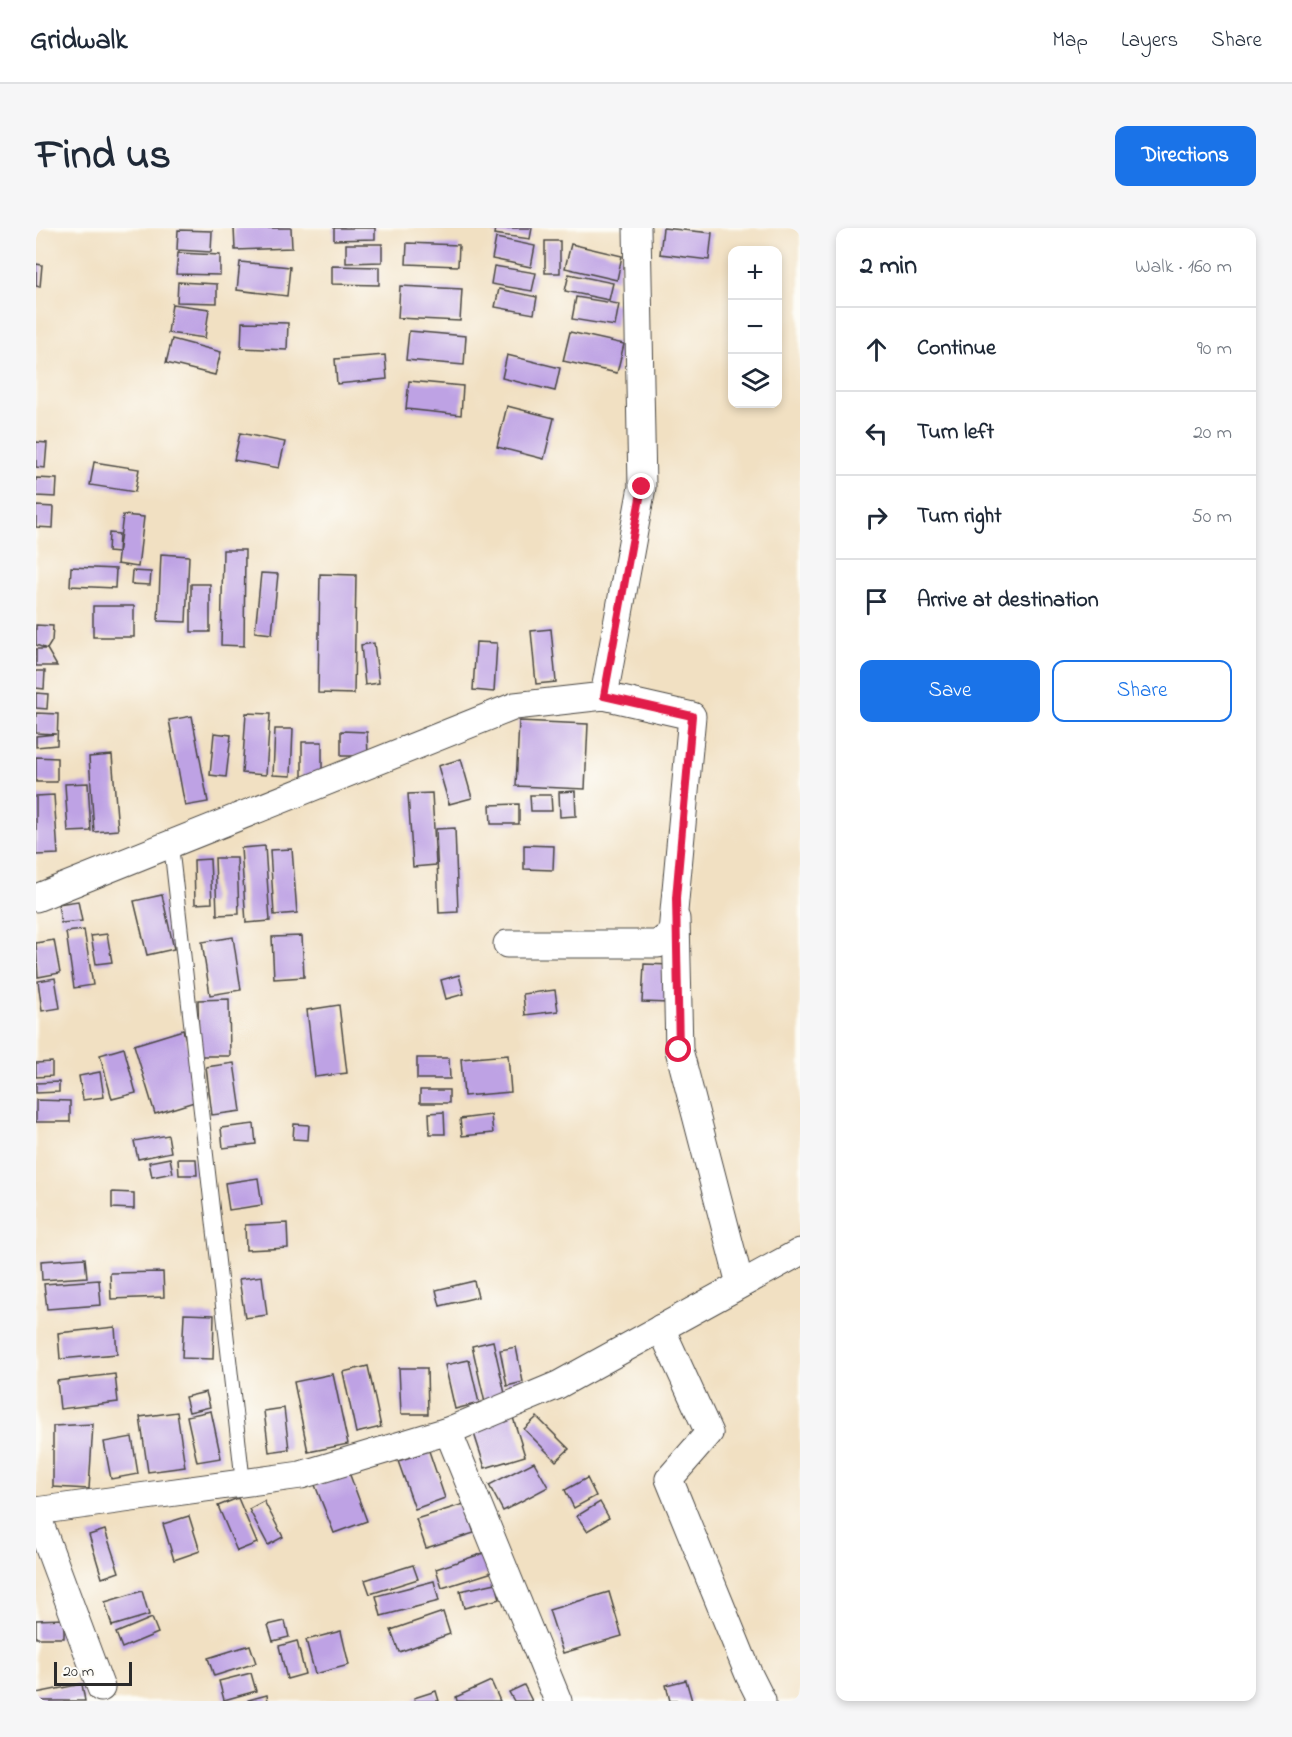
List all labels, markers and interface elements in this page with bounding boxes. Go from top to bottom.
text: Gridwalk [30,21,127,62]
text: Map [1052,26,1088,56]
text: Layers [1121,26,1178,56]
text: Share [1211,26,1262,56]
text: Find us [36,126,171,187]
button: Directions [1115,126,1256,186]
map controls [728,246,782,408]
button: + [728,246,782,300]
text: 2 min [860,248,917,286]
text: Walk · 160 m [1135,253,1232,282]
button: − [728,300,782,354]
icon: ahead [860,333,893,366]
text: Continue [917,333,996,365]
text: 90 m [1197,335,1232,364]
button: layers [728,354,782,408]
icon: left [860,417,893,450]
text: Turn left [917,417,994,449]
text: 20 m [1193,419,1232,448]
route end [628,473,654,499]
icon: right [860,501,893,534]
text: Turn right [917,501,1002,533]
text: 50 m [1191,503,1232,532]
icon: arrive [860,585,893,618]
text: Arrive at destination [917,585,1099,617]
button: Save [860,660,1040,722]
button: Share [1052,660,1232,722]
route start [665,1036,691,1062]
scale bar [54,1659,132,1686]
text: 20 m [63,1660,94,1684]

